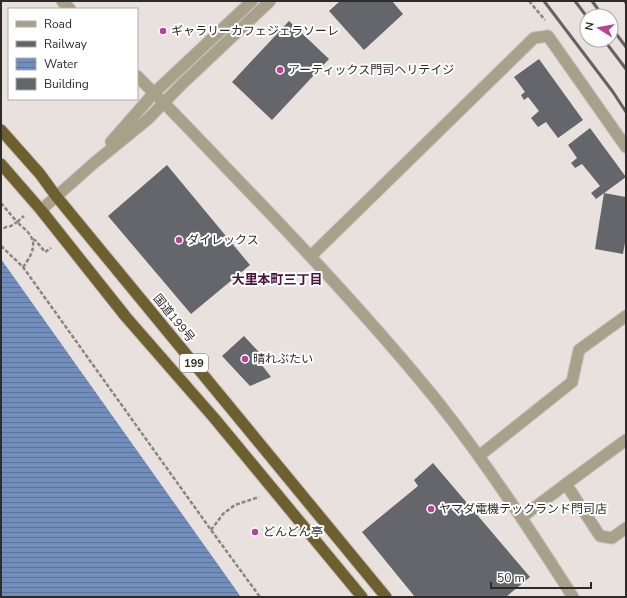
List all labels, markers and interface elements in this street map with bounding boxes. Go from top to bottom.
legend [8,8,138,100]
north arrow [579,8,619,48]
text: Road [44,16,72,32]
text: N [582,21,598,32]
place label: ギャラリーカフェジェラソーレ [171,23,339,39]
marker: ギャラリーカフェジェラソーレ [158,26,168,36]
text: Railway [44,36,88,52]
text: Water [44,56,78,72]
place label: アーティックス門司ヘリテイジ [288,62,454,78]
marker: アーティックス門司ヘリテイジ [275,65,285,75]
text: Building [44,76,89,92]
place label: ダイレックス [187,232,259,248]
marker: ダイレックス [174,235,184,245]
district label: 大里本町三丁目 [231,271,323,289]
street label: 国道199号 [150,291,198,345]
place label: 晴れぶたい [253,351,313,367]
road number: 199 [180,354,208,372]
marker: 晴れぶたい [240,354,250,364]
place label: ヤマダ電機テックランド門司店 [439,501,607,517]
marker: ヤマダ電機テックランド門司店 [426,504,436,514]
place label: どんどん亭 [263,524,323,540]
marker: どんどん亭 [250,527,260,537]
scale bar [491,564,591,590]
text: 50 m [497,570,525,586]

